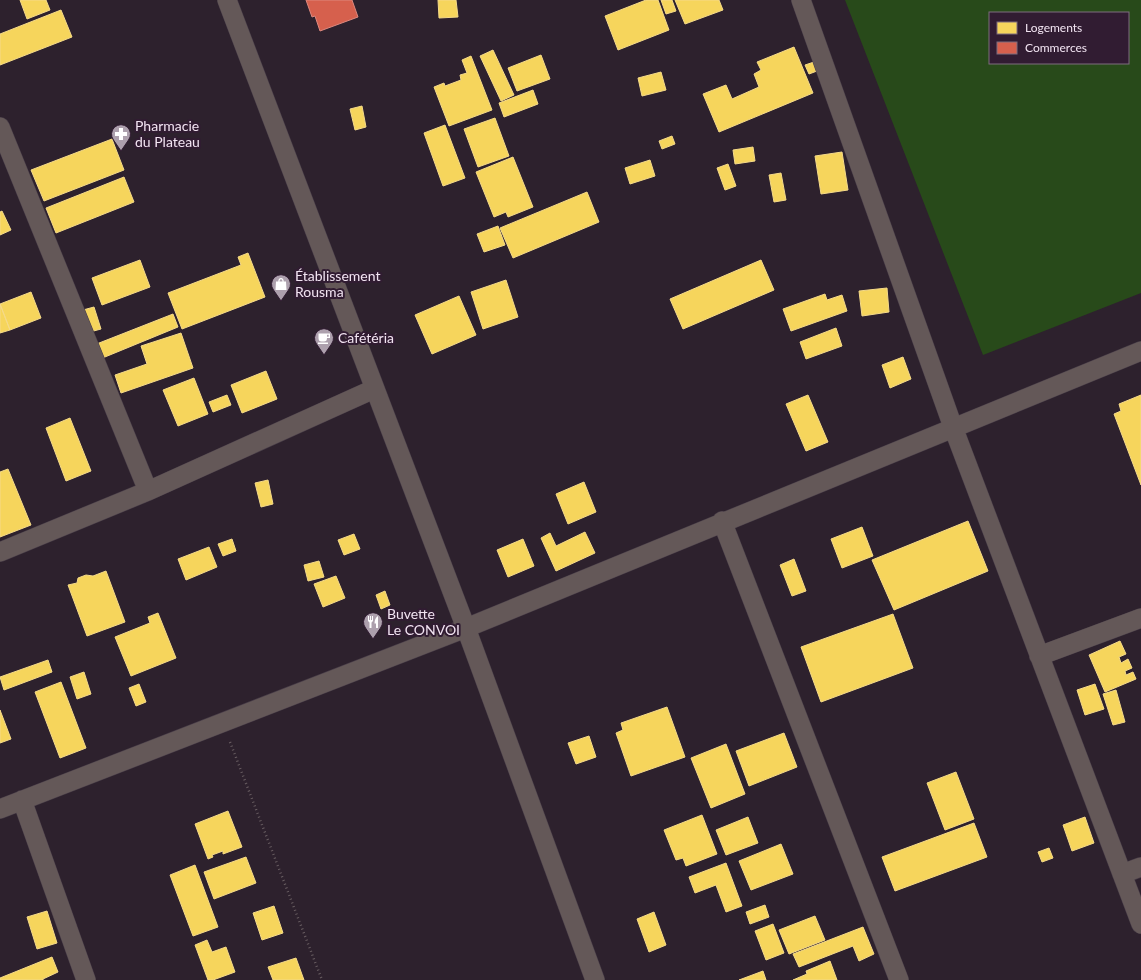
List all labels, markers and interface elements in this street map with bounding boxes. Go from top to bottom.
legend [989,12,1129,64]
text: Logements [1025,20,1082,35]
text: Commerces [1025,40,1087,55]
place label: Pharmacie du Plateau [135,117,200,150]
pharmacy icon: Pharmacie du Plateau [110,123,132,151]
place label: Établissement Rousma [295,267,380,300]
shop icon: Établissement Rousma [270,273,292,301]
cafe icon: Cafétéria [313,327,335,355]
place label: Cafétéria [338,329,394,346]
place label: Buvette Le CONVOI [387,605,460,638]
restaurant icon: Buvette Le CONVOI [362,611,384,639]

